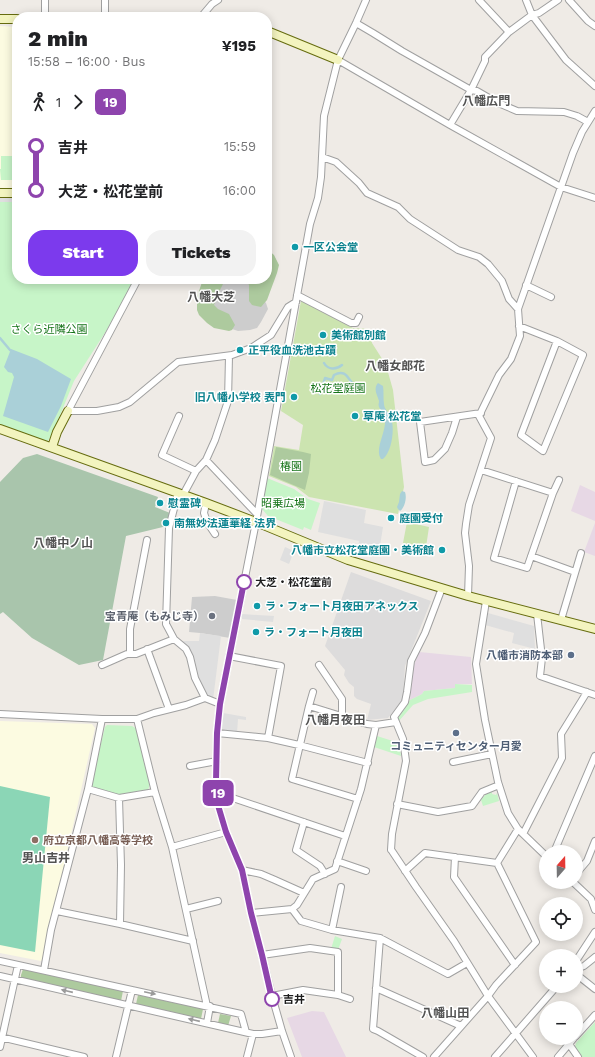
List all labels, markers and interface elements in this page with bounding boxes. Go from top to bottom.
text: 2 min [28,26,88,51]
text: ¥195 [222,37,256,55]
text: 15:58 – 16:00 · Bus [28,54,145,69]
icon: walk [28,91,50,113]
icon: forward [67,91,89,113]
text: 19 [103,94,118,110]
district label: 八幡広門 [462,94,510,108]
text: 1 [56,95,61,110]
text: 吉井 [58,139,88,157]
text: 15:59 [224,139,256,154]
text: 大芝・松花堂前 [58,183,163,201]
text: 16:00 [223,183,256,198]
button: Start [28,230,138,276]
button: Tickets [146,230,256,276]
place label: 一区公会堂 [303,241,358,254]
marker: 一区公会堂 [290,242,300,252]
district label: 八幡大芝 [187,290,235,304]
park label: さくら近隣公園 [11,323,88,336]
place label: 美術館別館 [331,329,386,342]
marker: 美術館別館 [318,330,328,340]
place label: 正平役血洗池古蹟 [248,344,336,357]
marker: 正平役血洗池古蹟 [235,345,245,355]
district label: 八幡女郎花 [365,359,425,373]
park label: 松花堂庭園 [311,382,366,395]
place label: 旧八幡小学校 表門 [195,391,286,404]
marker: 旧八幡小学校 表門 [289,392,299,402]
place label: 草庵 松花堂 [363,410,421,423]
marker: 草庵 松花堂 [350,411,360,421]
park label: 椿園 [280,460,302,473]
place label: 慰霊碑 [168,497,201,510]
park label: 昭乗広場 [261,497,305,510]
marker: 慰霊碑 [155,498,165,508]
place label: 庭園受付 [399,512,443,525]
marker: 庭園受付 [386,513,396,523]
place label: 南無妙法蓮華経 法界 [174,517,276,530]
marker: 南無妙法蓮華経 法界 [161,518,171,528]
district label: 八幡中ノ山 [33,536,93,550]
place label: 八幡市立松花堂庭園・美術館 [291,544,434,557]
marker: 八幡市立松花堂庭園・美術館 [437,545,447,555]
marker: 大芝・松花堂前 [236,574,252,590]
place label: 大芝・松花堂前 [255,576,332,589]
place label: ラ・フォート月夜田アネックス [265,600,419,613]
marker: ラ・フォート月夜田アネックス [252,601,262,611]
place label: 宝青庵（もみじ寺） [105,610,204,623]
marker: 宝青庵（もみじ寺） [207,611,217,621]
place label: ラ・フォート月夜田 [264,626,363,639]
marker: ラ・フォート月夜田 [251,627,261,637]
place label: 八幡市消防本部 [486,649,563,662]
marker: 八幡市消防本部 [566,650,576,660]
district label: 八幡月夜田 [305,713,365,727]
marker: コミュニティセンター月愛 [451,728,461,738]
place label: コミュニティセンター月愛 [390,740,522,753]
line badge: 19 [200,780,236,806]
text: 19 [211,785,225,801]
place label: 府立京都八幡高等学校 [43,834,153,847]
marker: 府立京都八幡高等学校 [30,835,40,845]
north arrow [539,845,583,889]
map controls [539,845,583,1045]
district label: 男山吉井 [22,851,70,865]
button: locate [539,897,583,941]
button: + [539,949,583,993]
one-way arrow [61,988,73,994]
one-way arrow [144,991,156,997]
marker: 吉井 [264,991,280,1007]
place label: 吉井 [283,993,305,1006]
button: − [539,1001,583,1045]
district label: 八幡山田 [421,1006,469,1020]
one-way arrow [188,1016,200,1022]

